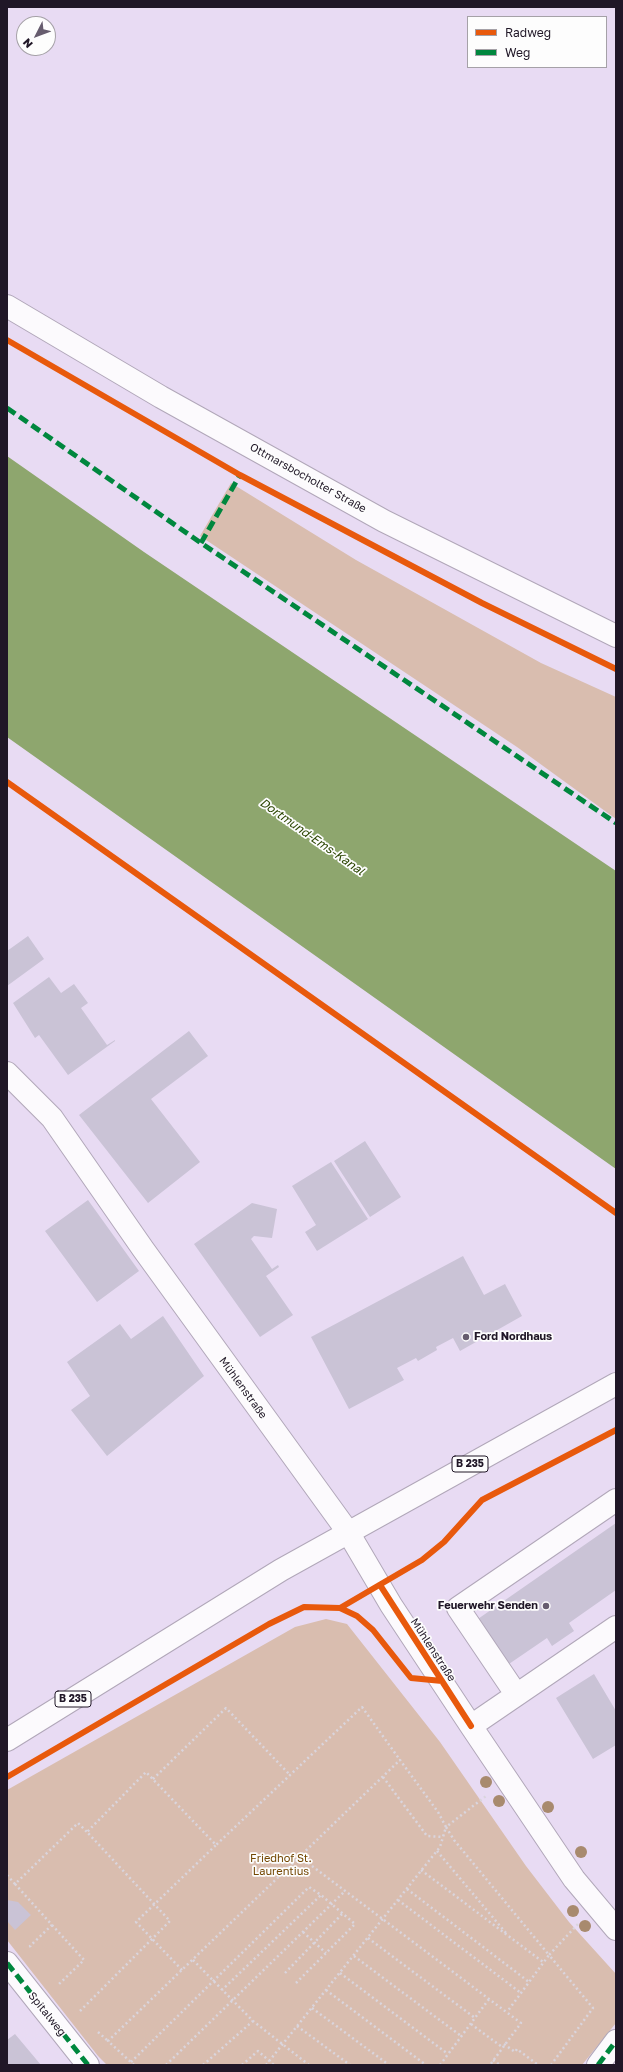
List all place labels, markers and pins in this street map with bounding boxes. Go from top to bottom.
place label: Ford Nordhaus [474,1330,552,1344]
marker: Ford Nordhaus [461,1332,471,1342]
place label: Feuerwehr Senden [438,1599,538,1613]
marker: Feuerwehr Senden [541,1601,551,1611]

